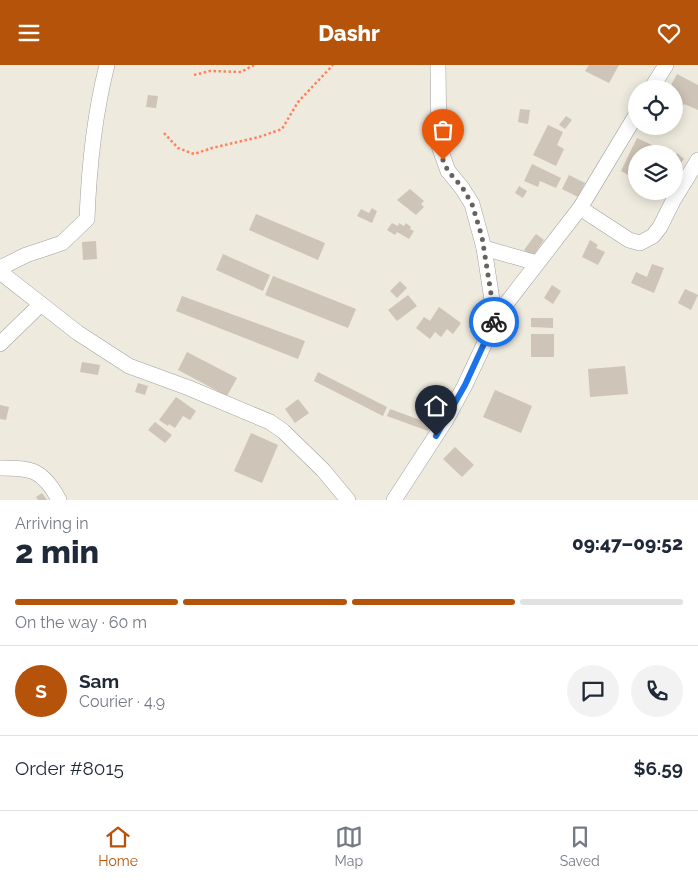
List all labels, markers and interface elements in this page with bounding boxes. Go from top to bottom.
icon: menu [15,19,43,47]
icon: heart [655,19,683,47]
text: Dashr [318,20,380,46]
map controls [628,80,683,200]
button: locate [628,80,683,135]
pin [422,109,464,160]
icon: bag [429,116,457,144]
button: layers [628,145,683,200]
courier [469,297,519,347]
icon: bike [480,308,508,336]
pin [415,385,457,436]
icon: home [422,392,450,420]
text: Arriving in [15,514,89,533]
text: 09:47–09:52 [572,532,683,554]
text: 2 min [15,533,99,570]
text: On the way · 60 m [15,613,147,632]
button: chat [567,665,619,717]
button: phone [631,665,683,717]
text: Sam [79,670,119,692]
text: S [35,680,47,702]
text: Courier · 4.9 [79,692,165,711]
text: Order #8015 [15,757,124,779]
text: $6.59 [633,757,683,779]
tab: Home [98,823,138,869]
tab: Map [335,823,363,869]
tab: Saved [560,823,600,869]

